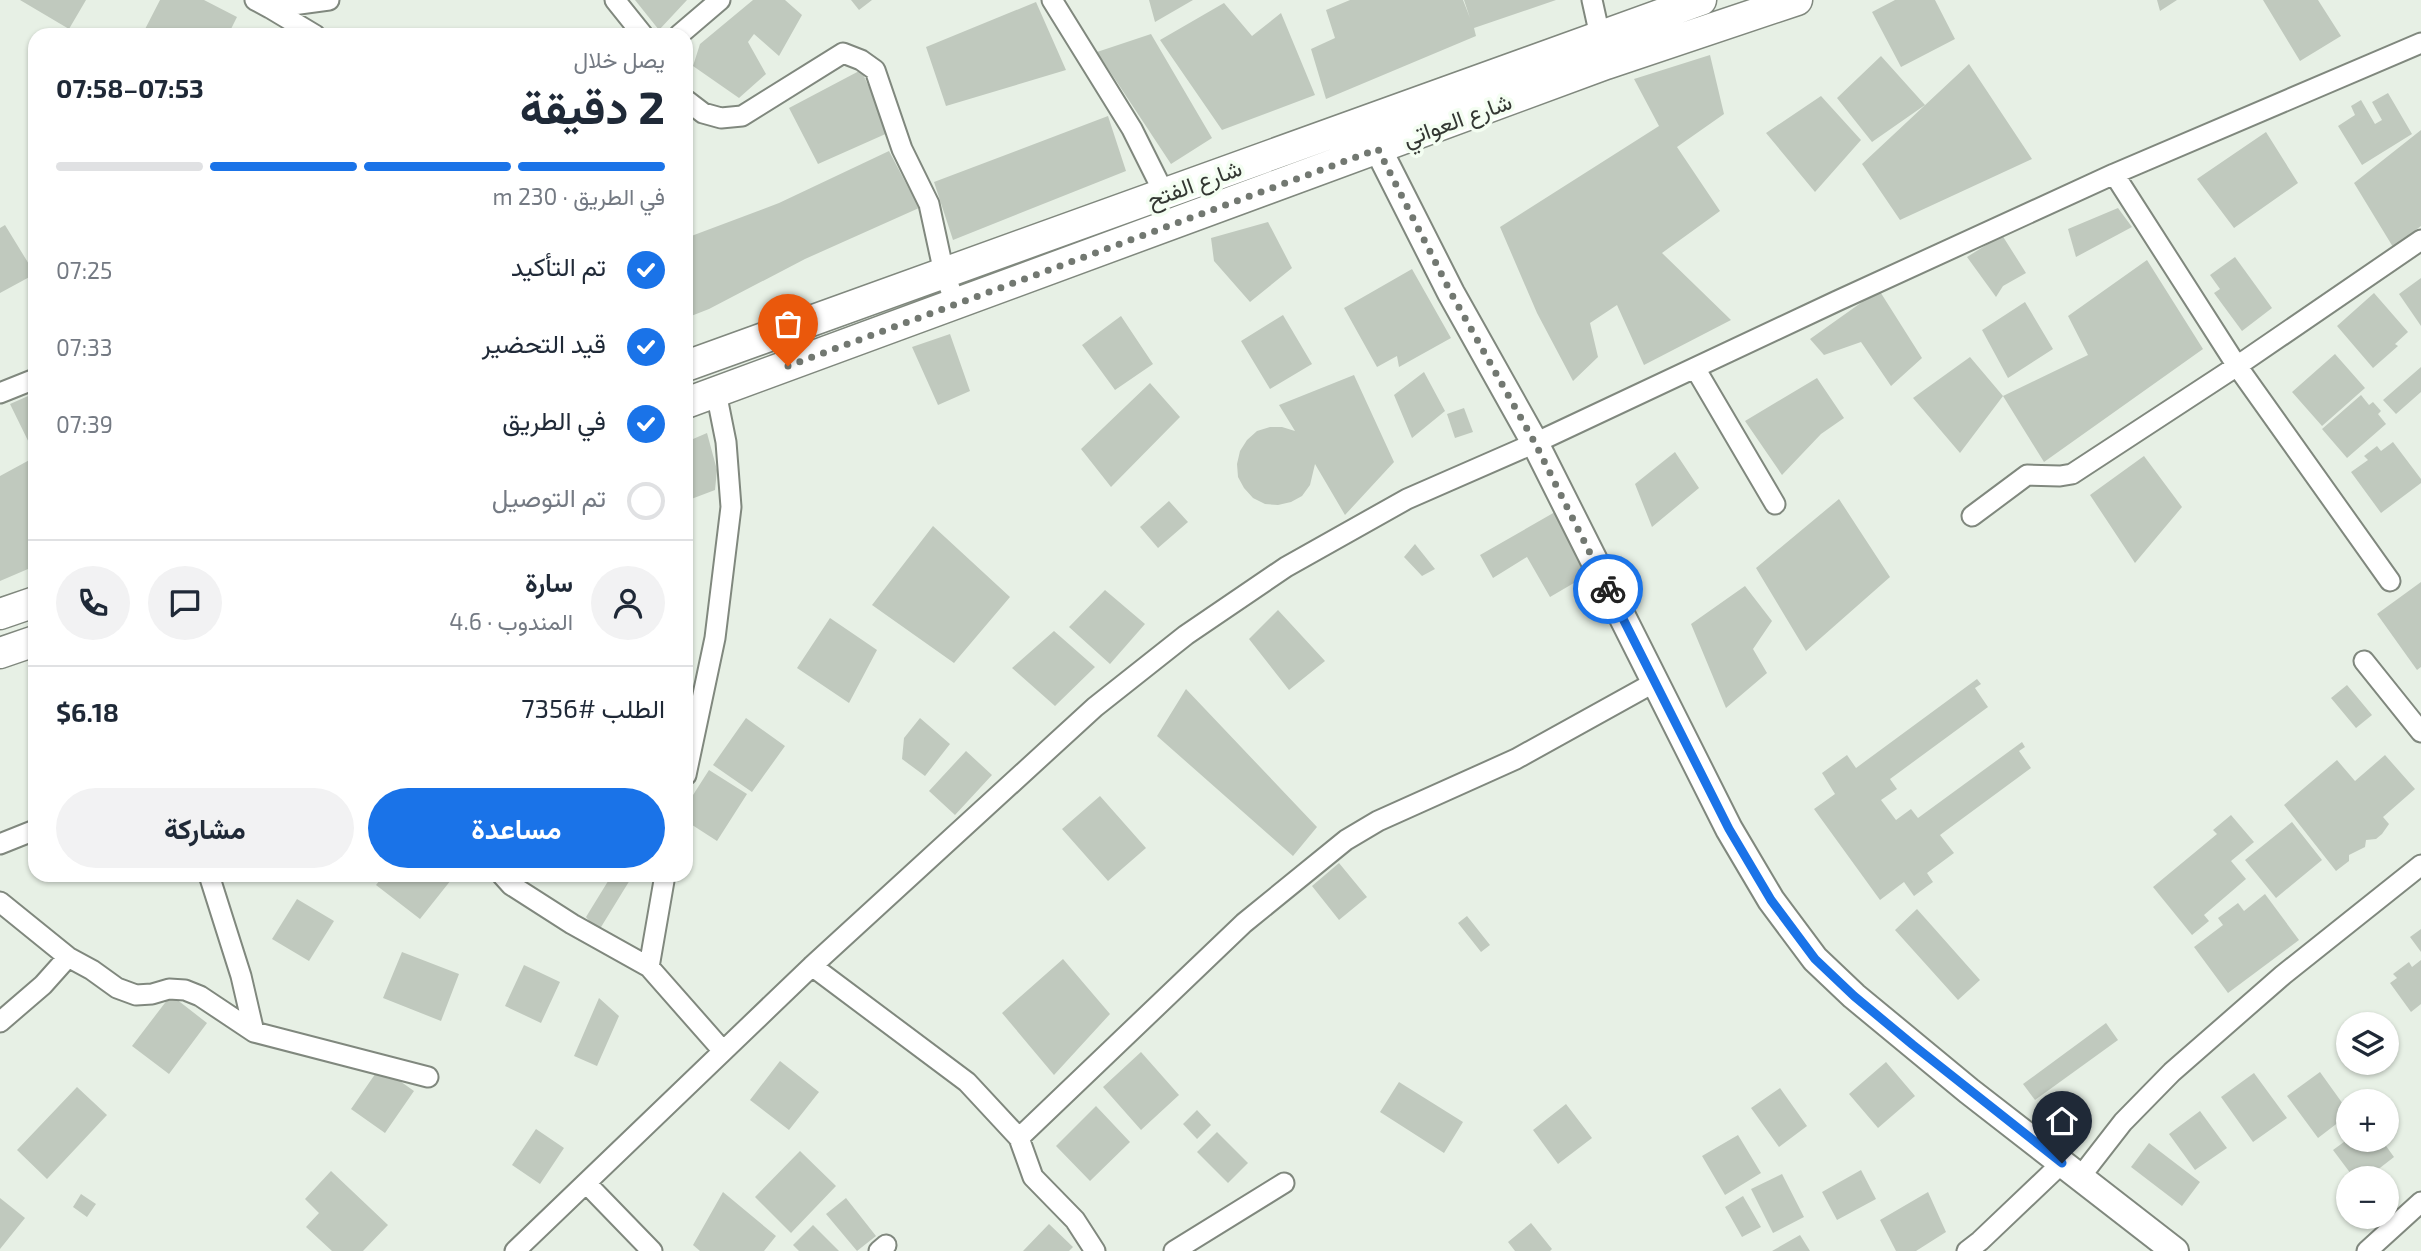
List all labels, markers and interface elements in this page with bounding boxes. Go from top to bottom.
text: يصل خلال [574,45,665,73]
text: 07:53–07:58 [56,72,204,103]
text: 2 دقيقة [520,78,665,133]
street label: شارع العواتي [1399,86,1517,157]
street label: شارع الفتح [1143,153,1246,216]
text: في الطريق · 230 m [493,182,665,210]
text: تم التأكيد [511,250,606,281]
icon: check [627,251,665,289]
text: 07:25 [56,256,112,284]
pin [758,294,818,366]
icon: bag [769,305,807,343]
text: قيد التحضير [482,327,606,358]
icon: check [627,328,665,366]
text: 07:33 [56,333,113,361]
text: في الطريق [502,404,606,435]
icon: check [627,405,665,443]
text: 07:39 [56,410,113,438]
text: تم التوصيل [492,481,606,512]
courier [1573,554,1643,624]
button: phone [56,566,130,640]
button: chat [148,566,222,640]
text: سارة [525,566,573,597]
button: person [591,566,665,640]
icon: bike [1589,570,1627,608]
text: المندوب · 4.6 [449,607,573,635]
text: الطلب #7356 [521,692,665,723]
text: $6.18 [56,696,119,727]
button: مشاركة [56,788,354,868]
button: مساعدة [368,788,665,868]
map controls [2336,1012,2399,1229]
button: layers [2336,1012,2399,1075]
button: + [2336,1089,2399,1152]
pin [2032,1091,2092,1163]
icon: home [2043,1102,2081,1140]
button: − [2336,1166,2399,1229]

